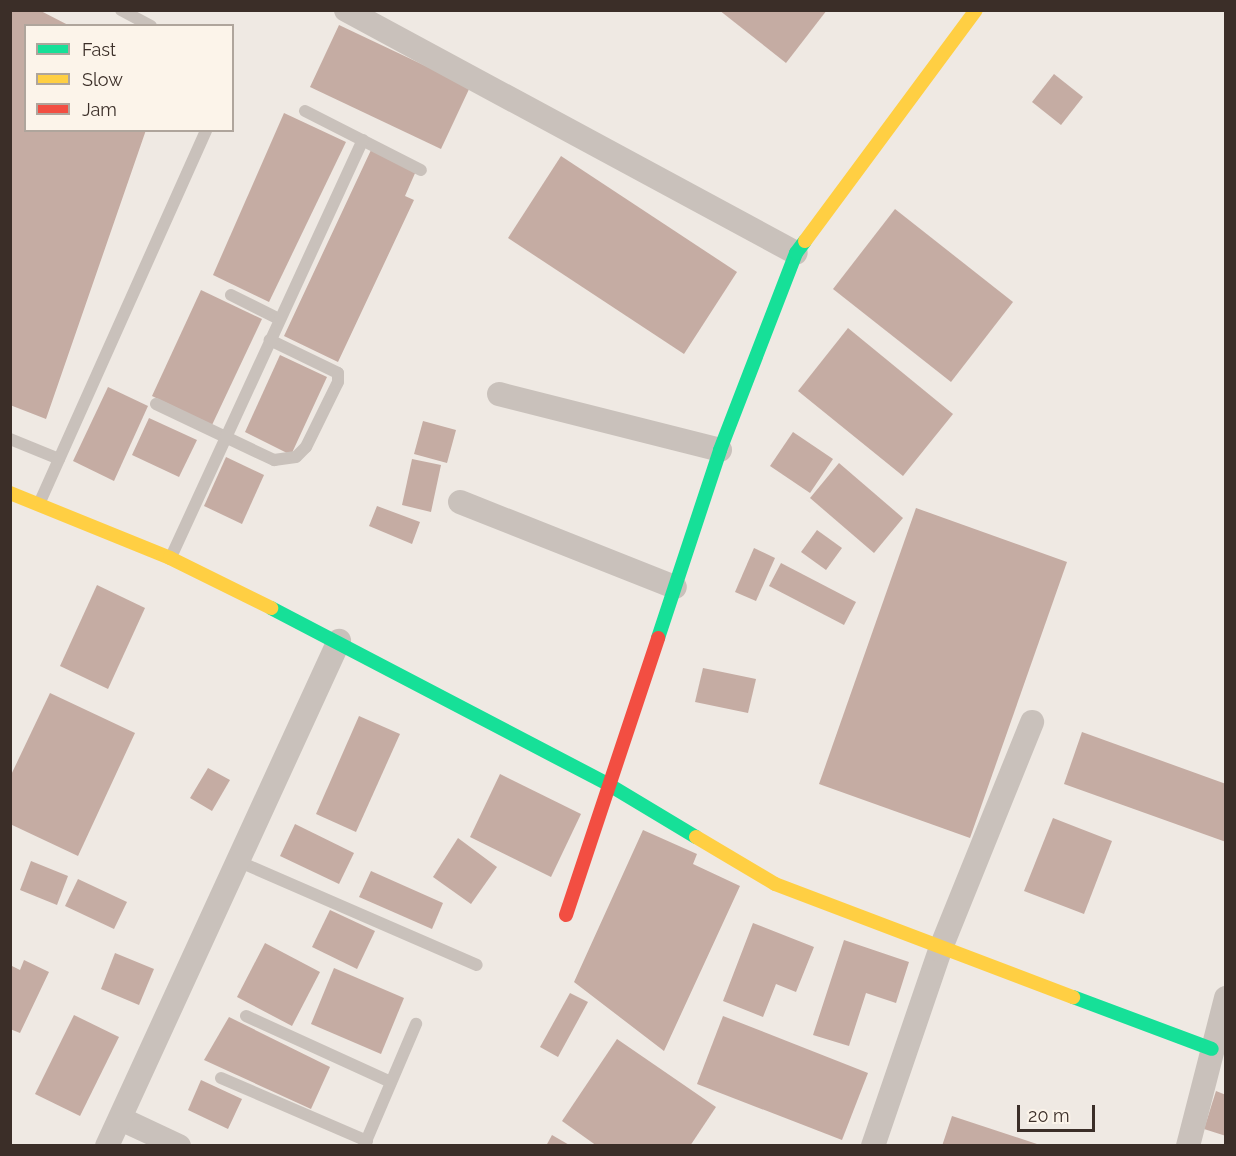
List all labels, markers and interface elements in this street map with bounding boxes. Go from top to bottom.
legend [24,24,234,132]
text: Fast [82,39,116,60]
text: Slow [82,69,123,90]
text: Jam [82,99,117,120]
scale bar [1020,1093,1098,1131]
text: 20 m [1028,1105,1070,1126]

